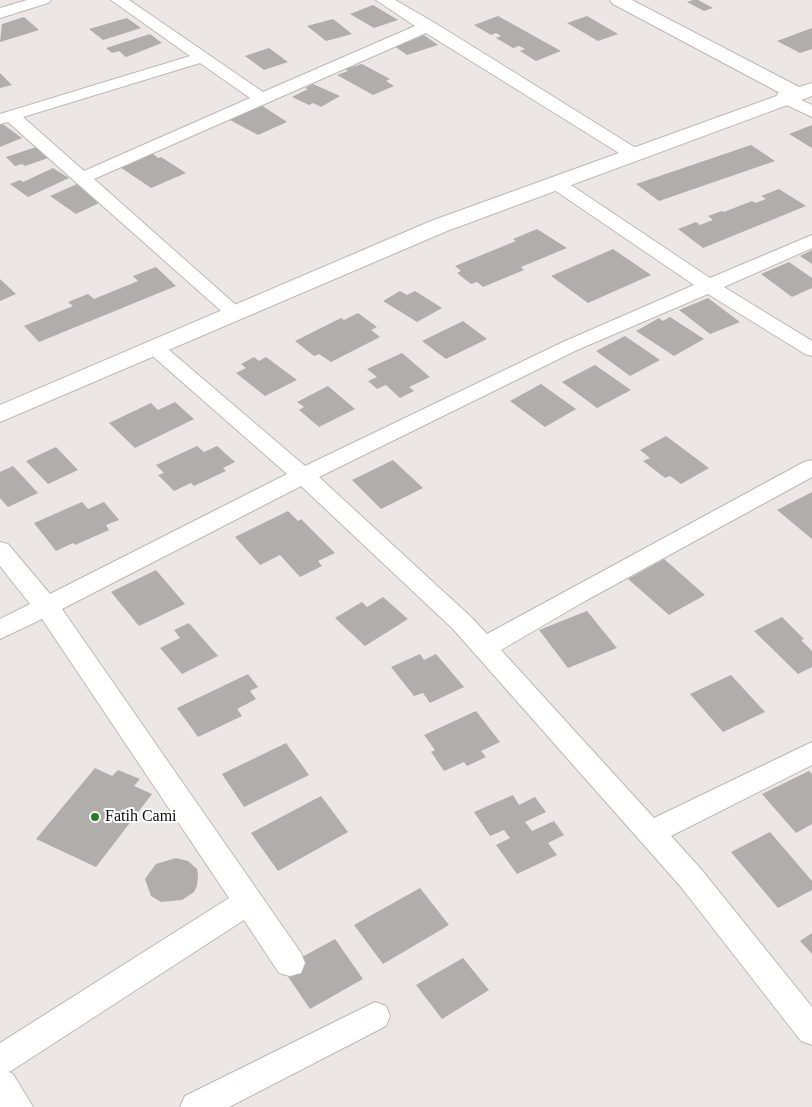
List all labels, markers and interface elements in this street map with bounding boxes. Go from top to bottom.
place label: Fatih Cami [105,807,177,827]
marker: Fatih Cami [89,811,101,823]

